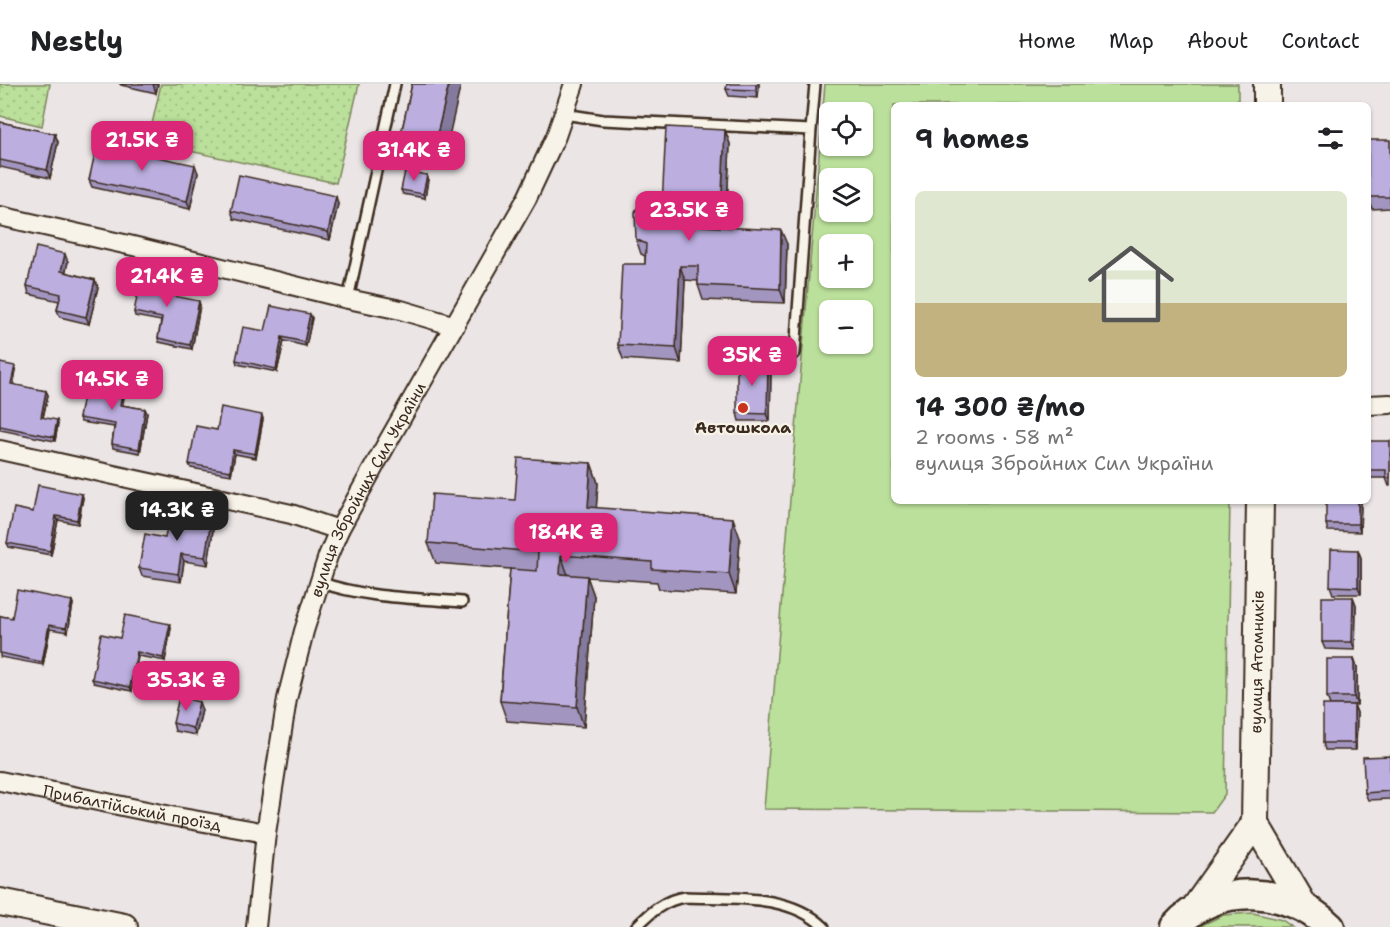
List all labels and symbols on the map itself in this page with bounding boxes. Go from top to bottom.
pin: 21.5K ₴ [87,121,197,172]
pin: 31.4K ₴ [359,131,469,182]
pin: 23.5K ₴ [634,191,744,242]
pin: 21.4K ₴ [112,257,222,308]
pin: 35K ₴ [710,336,794,387]
pin: 14.5K ₴ [57,360,167,411]
street label: вулиця Збройних Сил України [305,378,430,600]
marker: Автошкола [736,401,750,415]
place label: Автошкола [695,417,791,438]
pin: 14.3K ₴ [122,491,232,542]
pin: 18.4K ₴ [511,513,621,564]
street label: вулиця Атомників [1245,590,1269,734]
pin: 35.3K ₴ [131,661,241,712]
street label: Прибалтійський проїзд [41,780,223,835]

